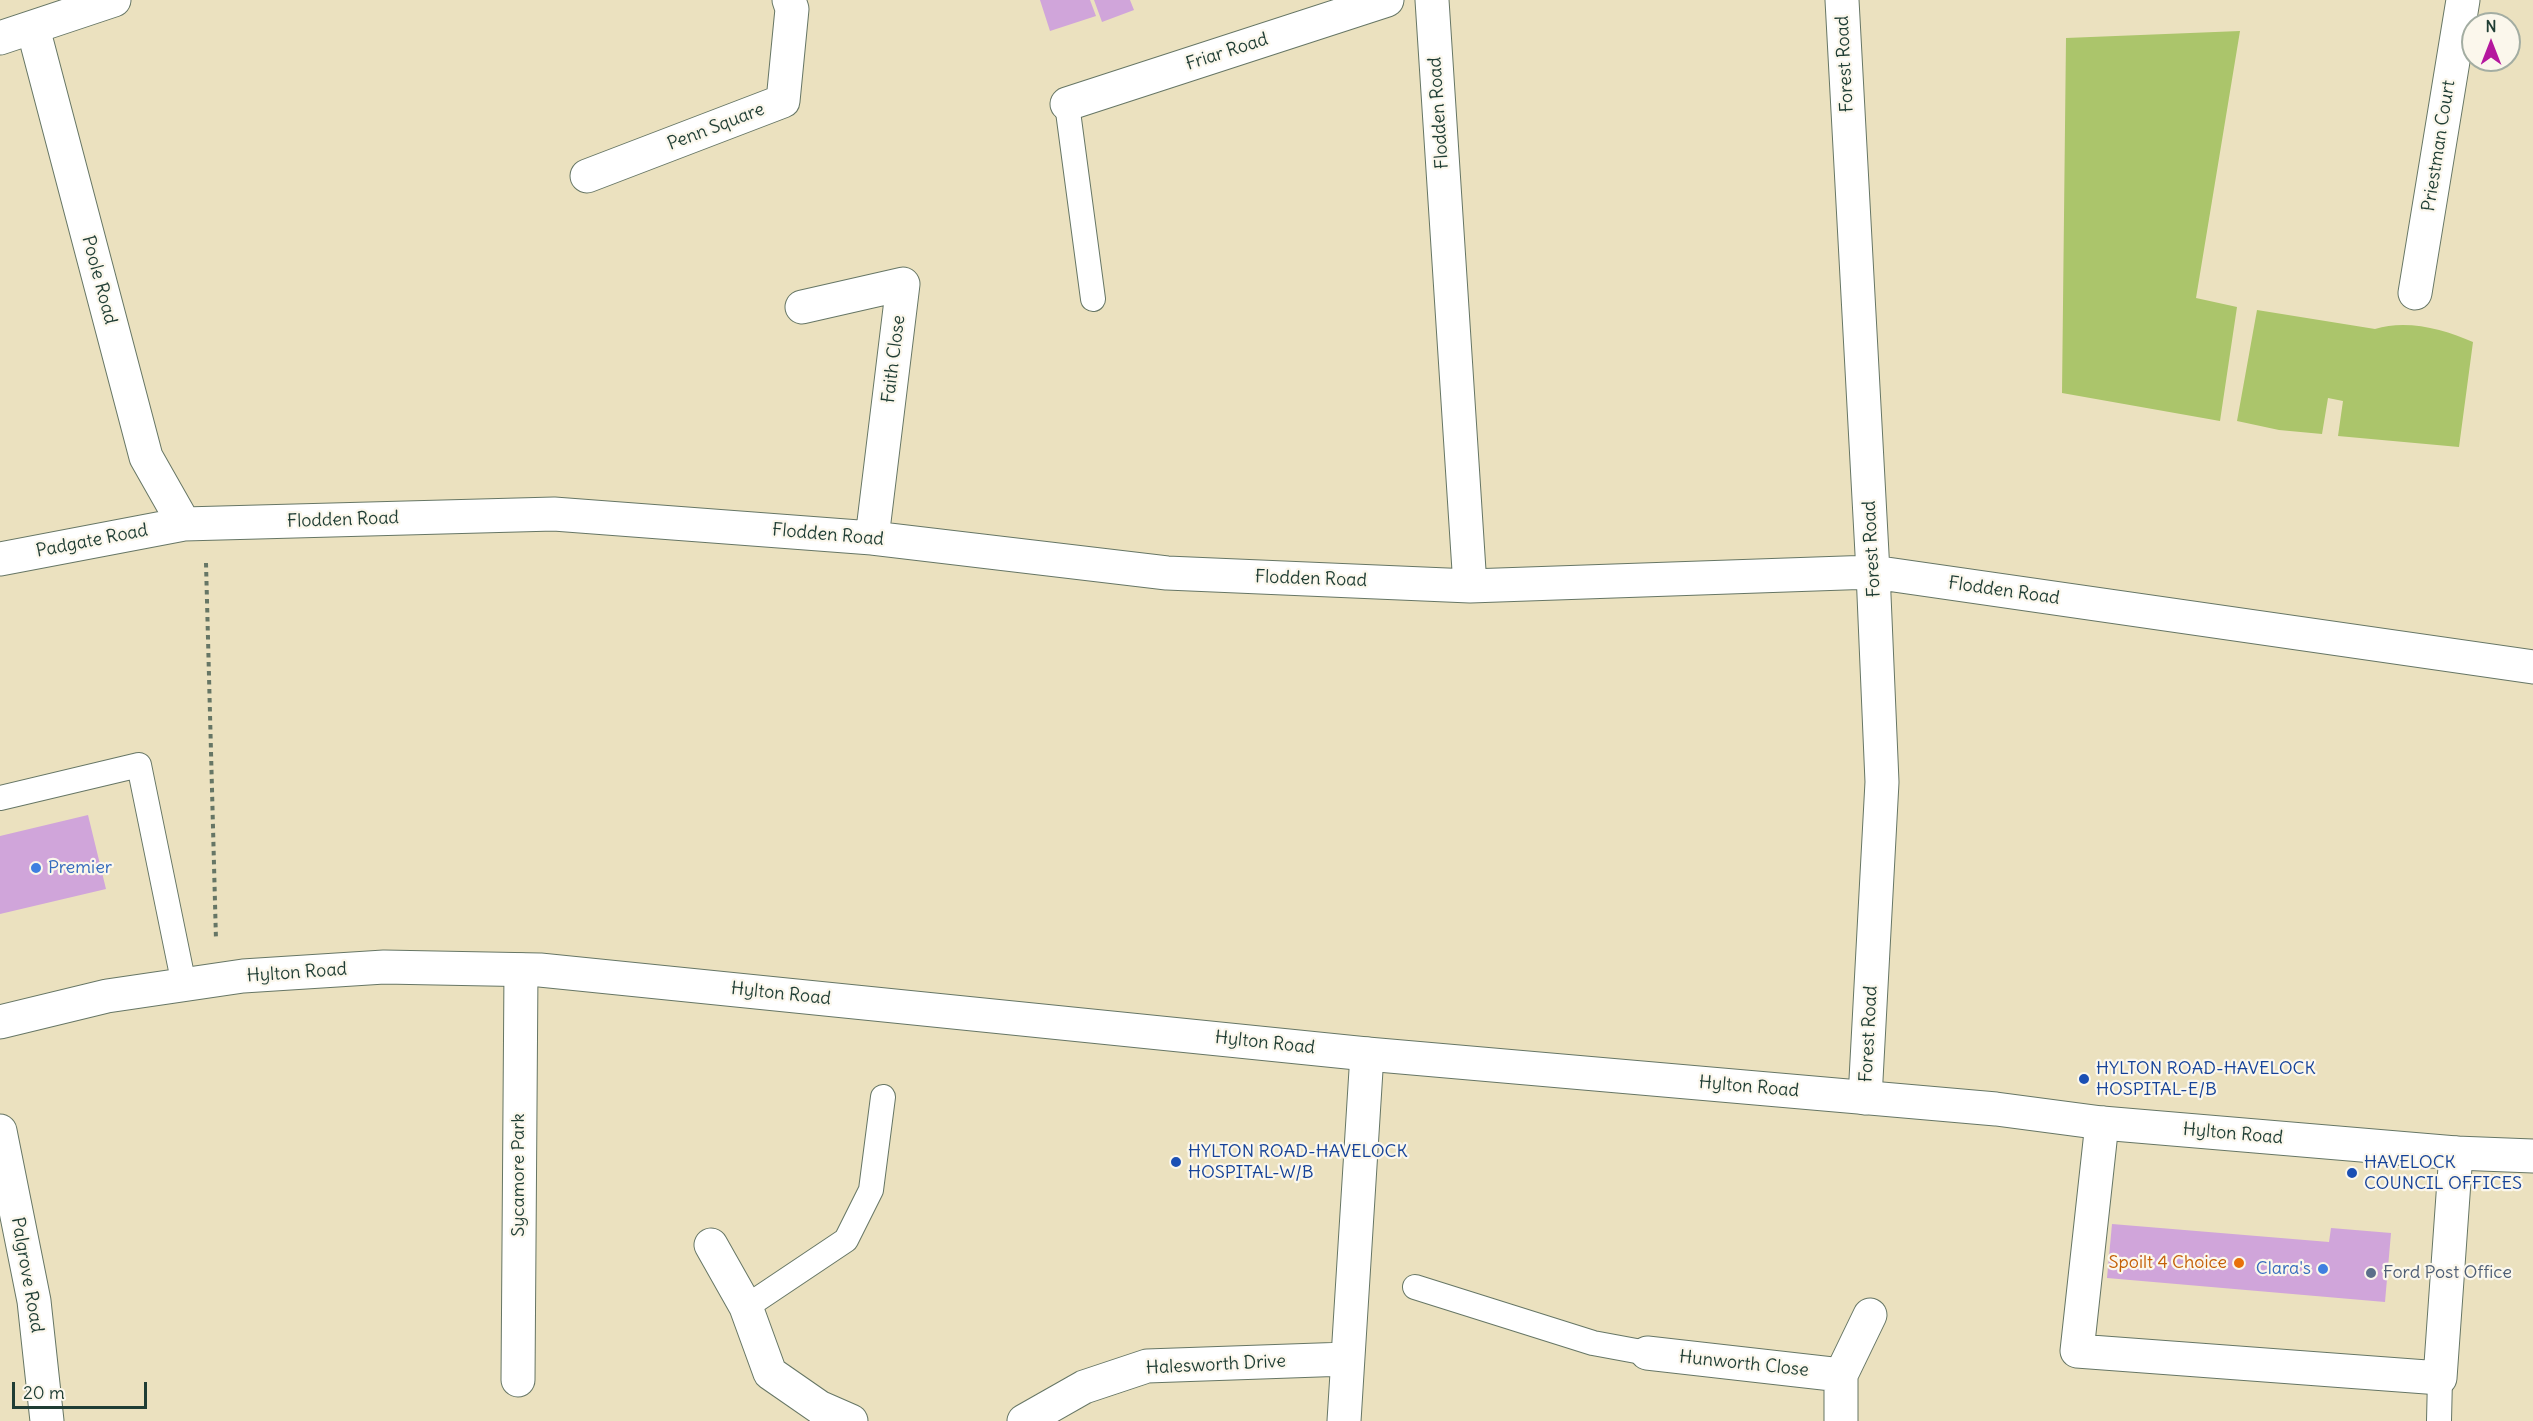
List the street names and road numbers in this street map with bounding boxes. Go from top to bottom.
street label: Forest Road [1832,15,1858,113]
street label: Friar Road [1183,29,1271,75]
street label: Flodden Road [1424,56,1454,170]
street label: Priestman Court [2418,79,2460,213]
street label: Penn Square [664,99,768,155]
street label: Poole Road [77,233,121,327]
street label: Faith Close [878,314,910,404]
street label: Forest Road [1859,500,1885,598]
street label: Flodden Road [287,507,399,533]
street label: Flodden Road [771,519,885,551]
street label: Padgate Road [34,520,150,562]
street label: Flodden Road [1255,566,1367,592]
street label: Flodden Road [1947,573,2061,609]
street label: Hylton Road [246,959,348,987]
street label: Hylton Road [730,978,832,1010]
street label: Forest Road [1856,985,1882,1083]
street label: Hylton Road [1214,1027,1316,1059]
street label: Hylton Road [1698,1072,1800,1102]
street label: Sycamore Park [508,1113,530,1237]
street label: Hylton Road [2182,1119,2284,1149]
street label: Palgrove Road [6,1216,48,1334]
street label: Hunworth Close [1678,1346,1810,1382]
street label: Halesworth Drive [1146,1351,1286,1379]

